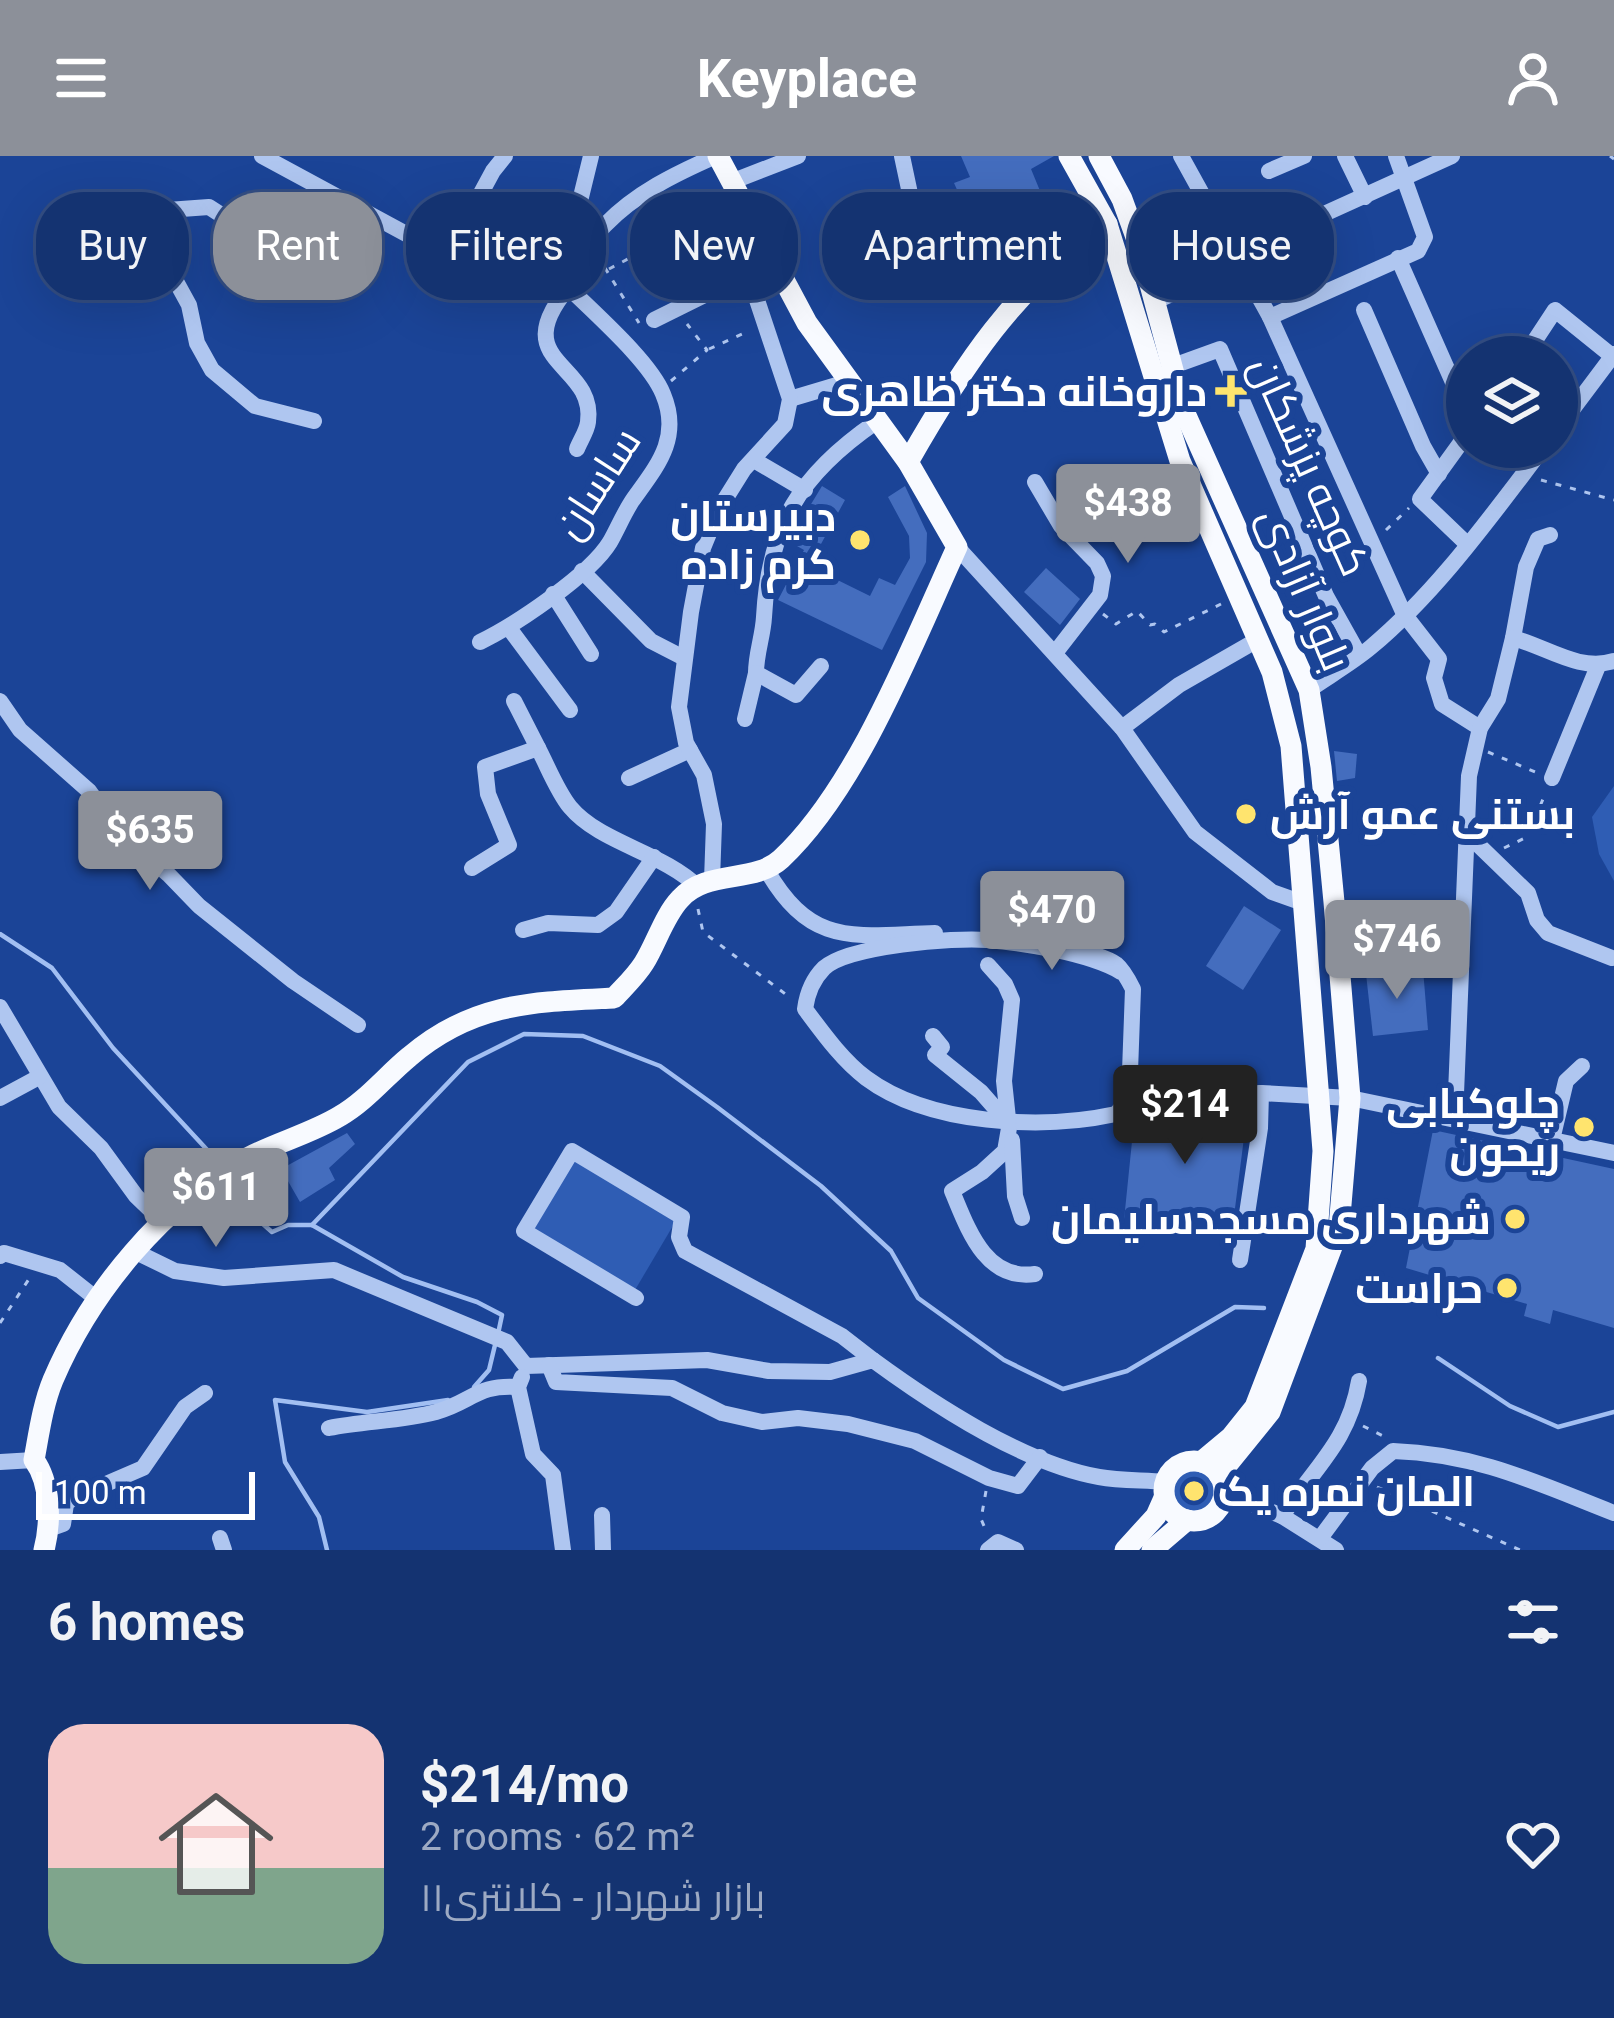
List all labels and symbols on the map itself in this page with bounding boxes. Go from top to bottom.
street label: کوچه پزشکان [1237,349,1380,585]
place label: داروخانه دکتر ظاهری [821,367,1207,417]
marker: داروخانه دکتر ظاهری [1218,378,1244,404]
street label: ساسان [543,418,651,548]
pin: $438 [1057,464,1199,566]
place label: دبیرستان کرم زاده [670,492,836,593]
street label: بلوار آزادی [1249,500,1361,678]
marker: دبیرستان کرم زاده [847,527,873,553]
place label: بستنی عمو آرش [1270,790,1575,840]
pin: $635 [79,791,221,893]
marker: بستنی عمو آرش [1233,801,1259,827]
pin: $470 [981,871,1123,973]
pin: $746 [1326,900,1468,1002]
pin: $214 [1114,1065,1256,1167]
place label: چلوکبابی ریحون [1386,1079,1560,1177]
marker: چلوکبابی ریحون [1571,1114,1597,1140]
pin: $611 [145,1148,287,1250]
place label: شهرداری مسجدسلیمان [1051,1195,1491,1245]
marker: شهرداری مسجدسلیمان [1502,1206,1528,1232]
place label: حراست [1355,1264,1483,1313]
marker: حراست [1494,1275,1520,1301]
scale bar [36,1466,255,1519]
place label: المان نمره یک [1218,1467,1475,1516]
marker: المان نمره یک [1181,1478,1207,1504]

